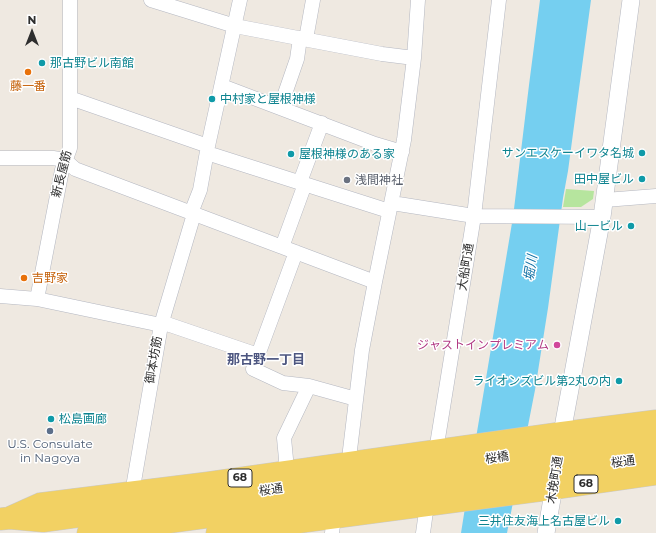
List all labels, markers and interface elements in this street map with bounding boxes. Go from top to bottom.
north arrow [12,12,52,52]
text: N [28,13,36,27]
place label: 那古野ビル南館 [50,56,134,70]
marker: 那古野ビル南館 [37,58,47,68]
marker: 藤一番 [23,67,33,77]
place label: 藤一番 [10,79,46,93]
place label: 中村家と屋根神様 [220,92,316,106]
marker: 中村家と屋根神様 [207,94,217,104]
place label: サンエスケーイワタ名城 [502,146,634,160]
place label: 屋根神様のある家 [299,147,395,161]
marker: サンエスケーイワタ名城 [637,148,647,158]
street label: 新長屋筋 [49,149,75,199]
marker: 屋根神様のある家 [286,149,296,159]
place label: 田中屋ビル [574,172,634,186]
place label: 浅間神社 [355,173,403,187]
marker: 田中屋ビル [637,174,647,184]
marker: 浅間神社 [342,175,352,185]
place label: 山一ビル [575,219,623,233]
marker: 山一ビル [626,221,636,231]
street label: 大船町通 [455,242,477,292]
water label: 堀川 [521,254,541,282]
place label: 吉野家 [32,271,68,285]
marker: 吉野家 [19,273,29,283]
street label: 御本坊筋 [143,335,165,385]
place label: ジャストインプレミアム [417,338,549,352]
marker: ジャストインプレミアム [552,340,562,350]
district label: 那古野一丁目 [227,352,305,368]
place label: ライオンズビル第2丸の内 [472,374,611,388]
marker: ライオンズビル第2丸の内 [614,376,624,386]
place label: 松島画廊 [59,412,107,426]
marker: 松島画廊 [46,414,56,424]
marker: U.S. Consulate in Nagoya [45,426,55,436]
place label: U.S. Consulate in Nagoya [7,437,93,465]
street label: 桜橋 [484,449,510,467]
street label: 桜通 [610,453,636,471]
street label: 木挽町通 [544,455,566,505]
road number: 68 [228,469,252,487]
road number: 68 [574,475,598,493]
street label: 桜通 [258,481,284,499]
place label: 三井住友海上名古屋ビル [478,514,610,528]
marker: 三井住友海上名古屋ビル [613,516,623,526]

